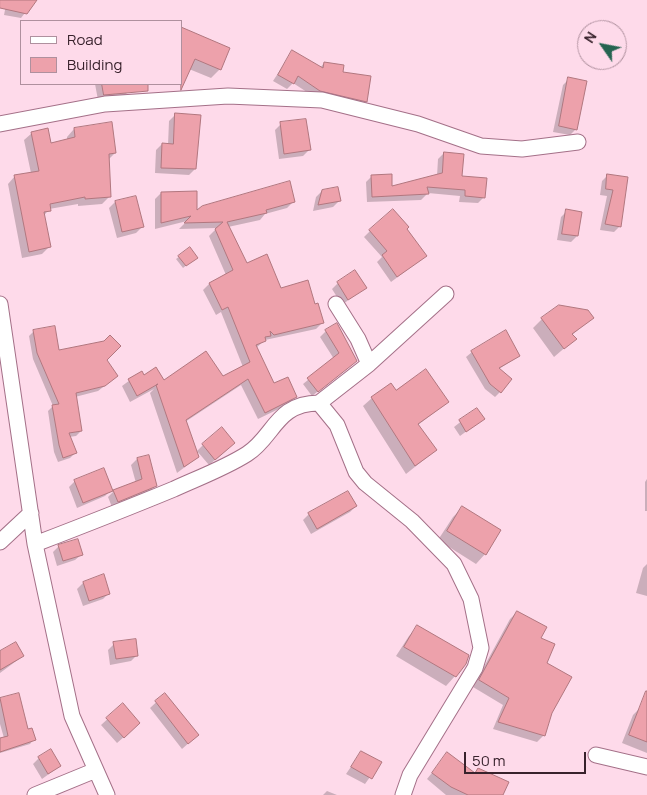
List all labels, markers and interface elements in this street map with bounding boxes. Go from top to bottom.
legend [20,20,182,85]
north arrow [577,20,627,70]
text: N [579,28,601,46]
text: Road [67,29,103,50]
text: Building [67,54,122,75]
scale bar [467,742,590,774]
text: 50 m [472,750,506,771]

